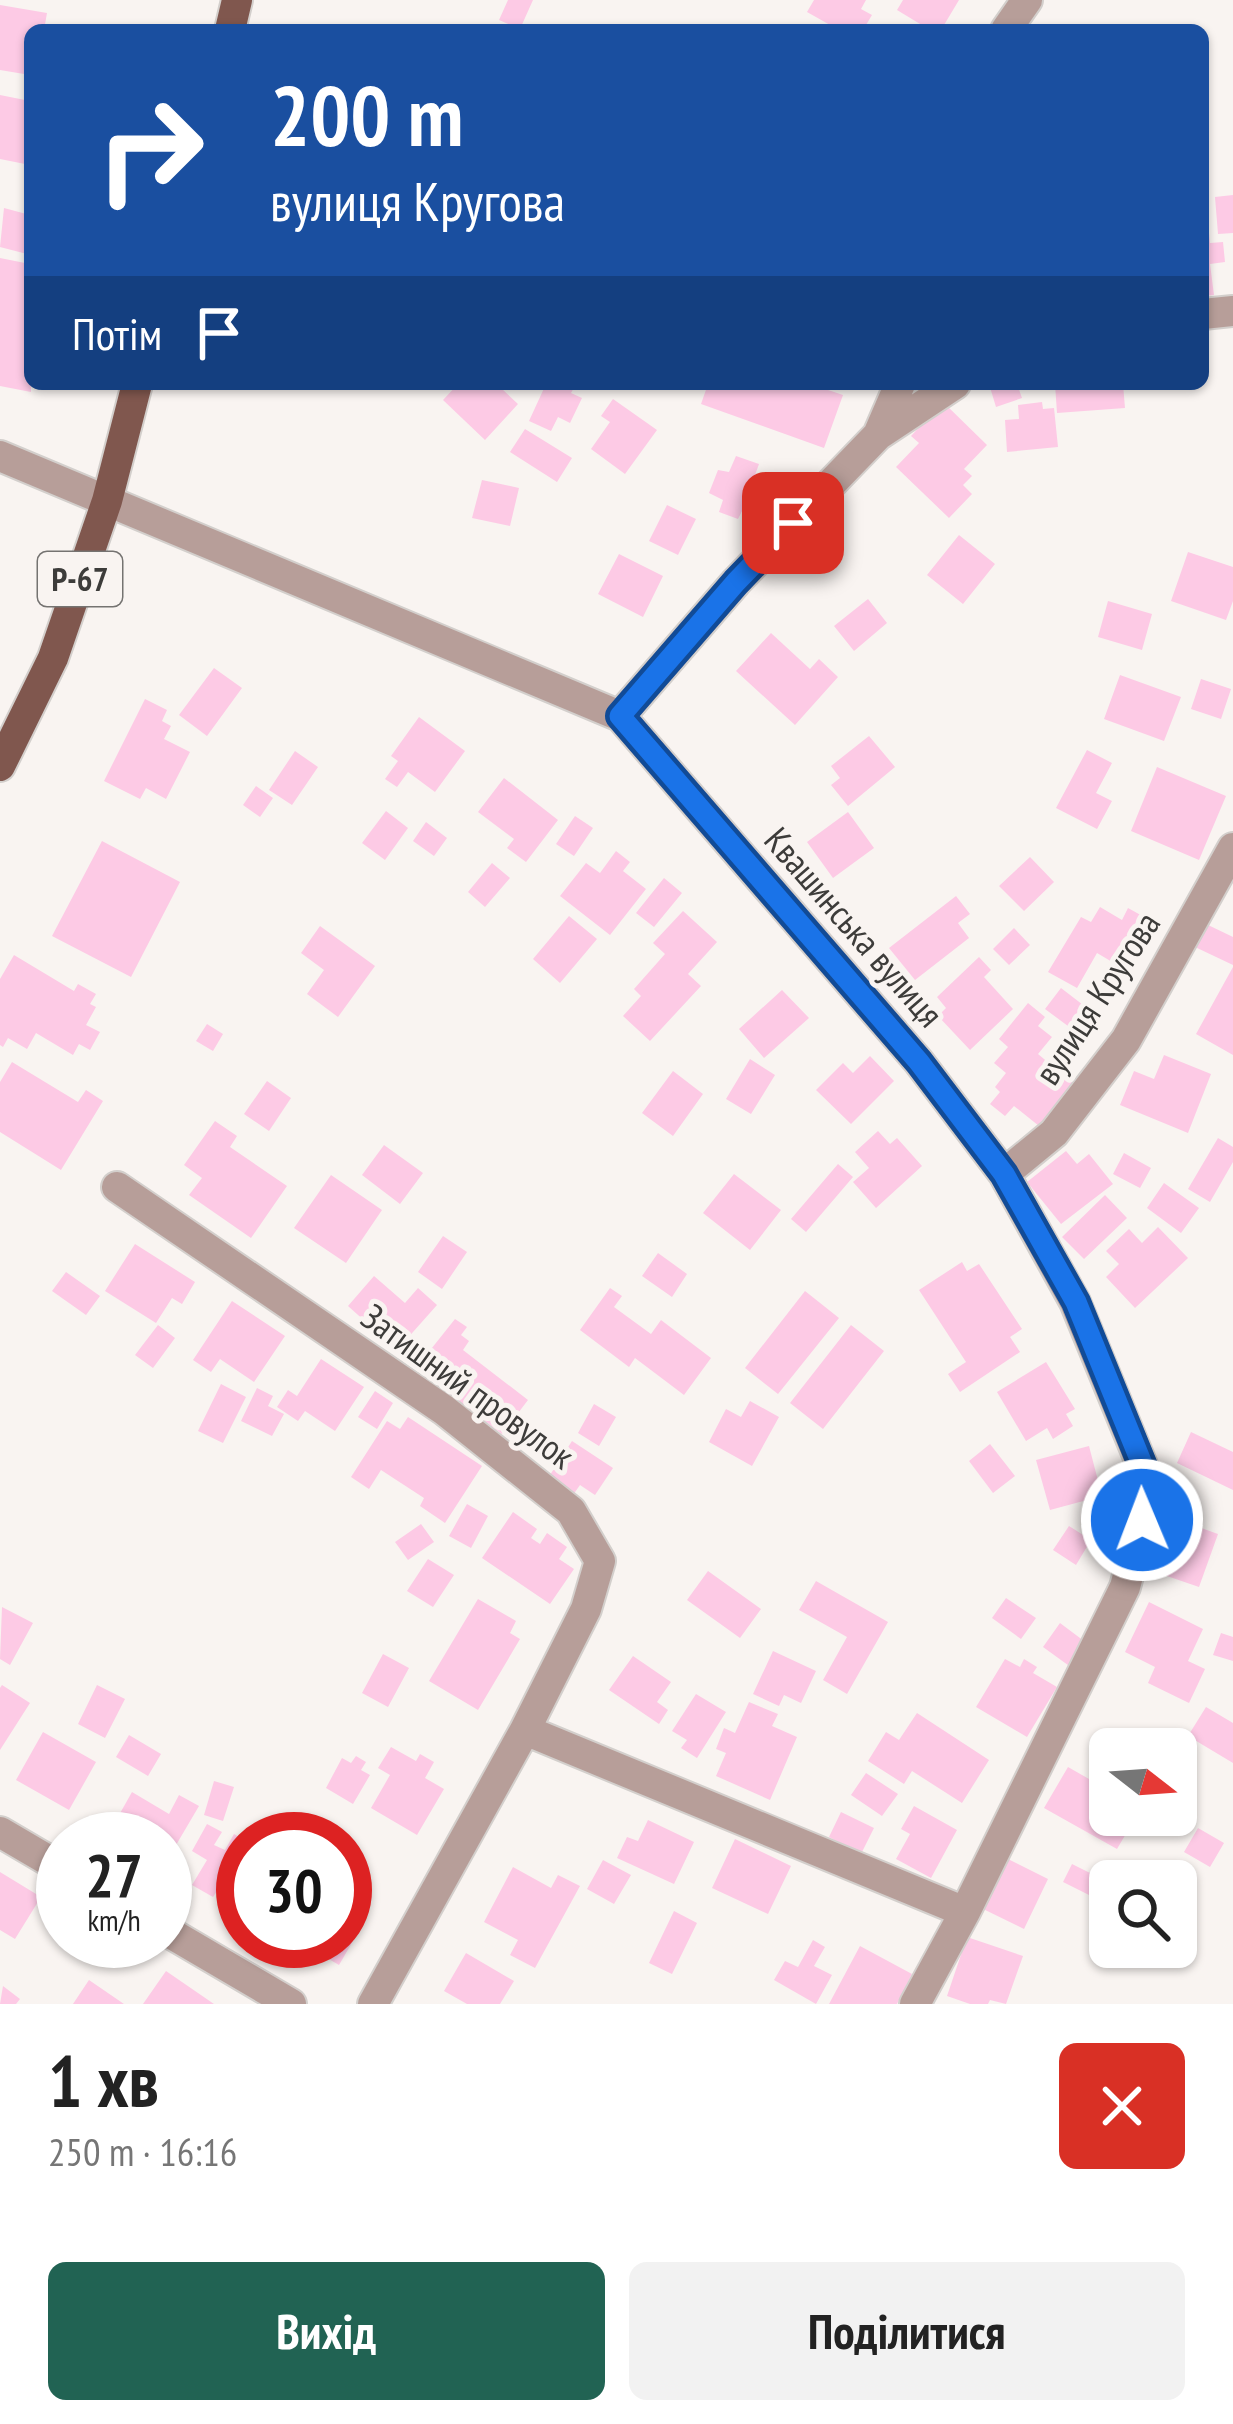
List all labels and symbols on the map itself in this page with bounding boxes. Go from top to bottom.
pin [742,472,844,574]
road number: Р-67 [38,552,122,606]
street label: Квашинська вулиця [755,817,954,1036]
street label: вулиця Кругова [1023,902,1170,1093]
street label: Затишний провулок [353,1293,584,1479]
position arrow [1079,1457,1205,1583]
north arrow [1089,1728,1197,1836]
speed limit sign: 30 [216,1812,372,1968]

